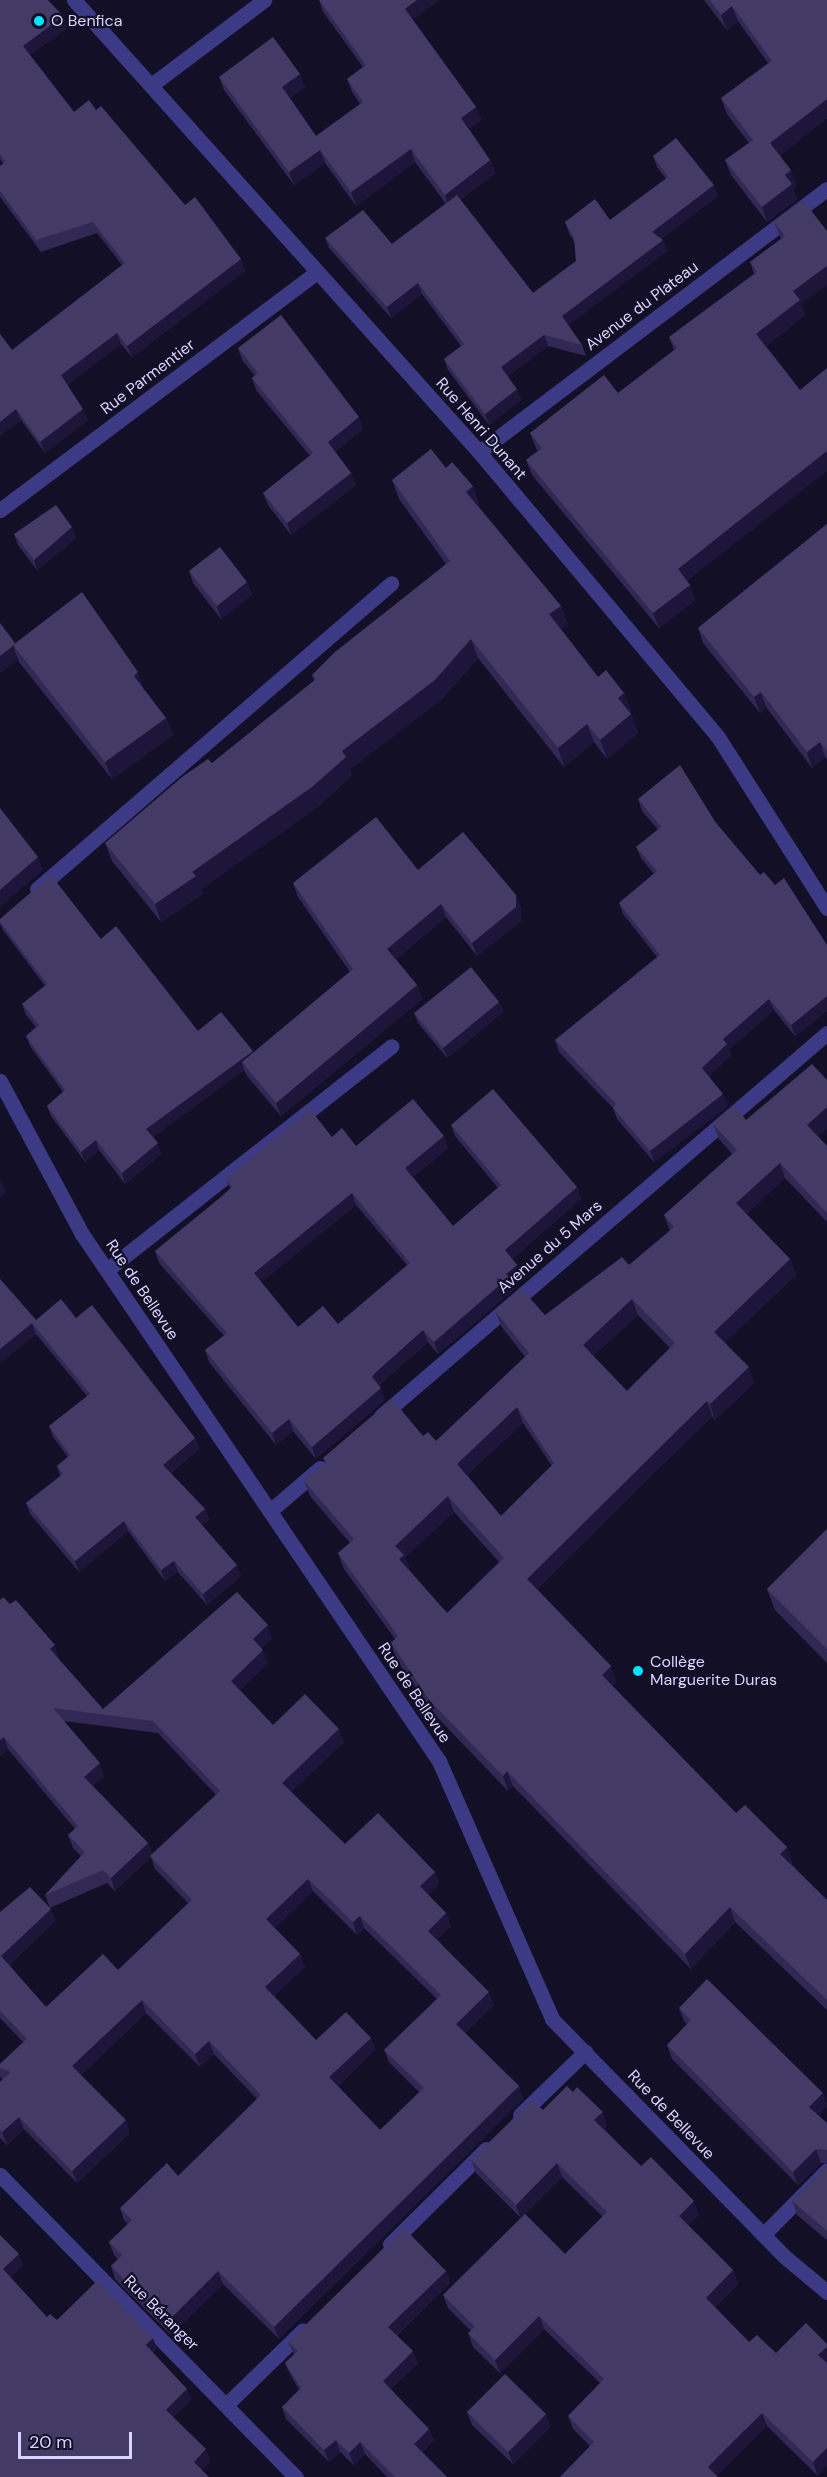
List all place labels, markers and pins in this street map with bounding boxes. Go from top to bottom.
place label: O Benfica [51,11,122,31]
marker: O Benfica [32,14,46,28]
place label: Collège Marguerite Duras [650,1652,777,1690]
marker: Collège Marguerite Duras [631,1664,645,1678]

